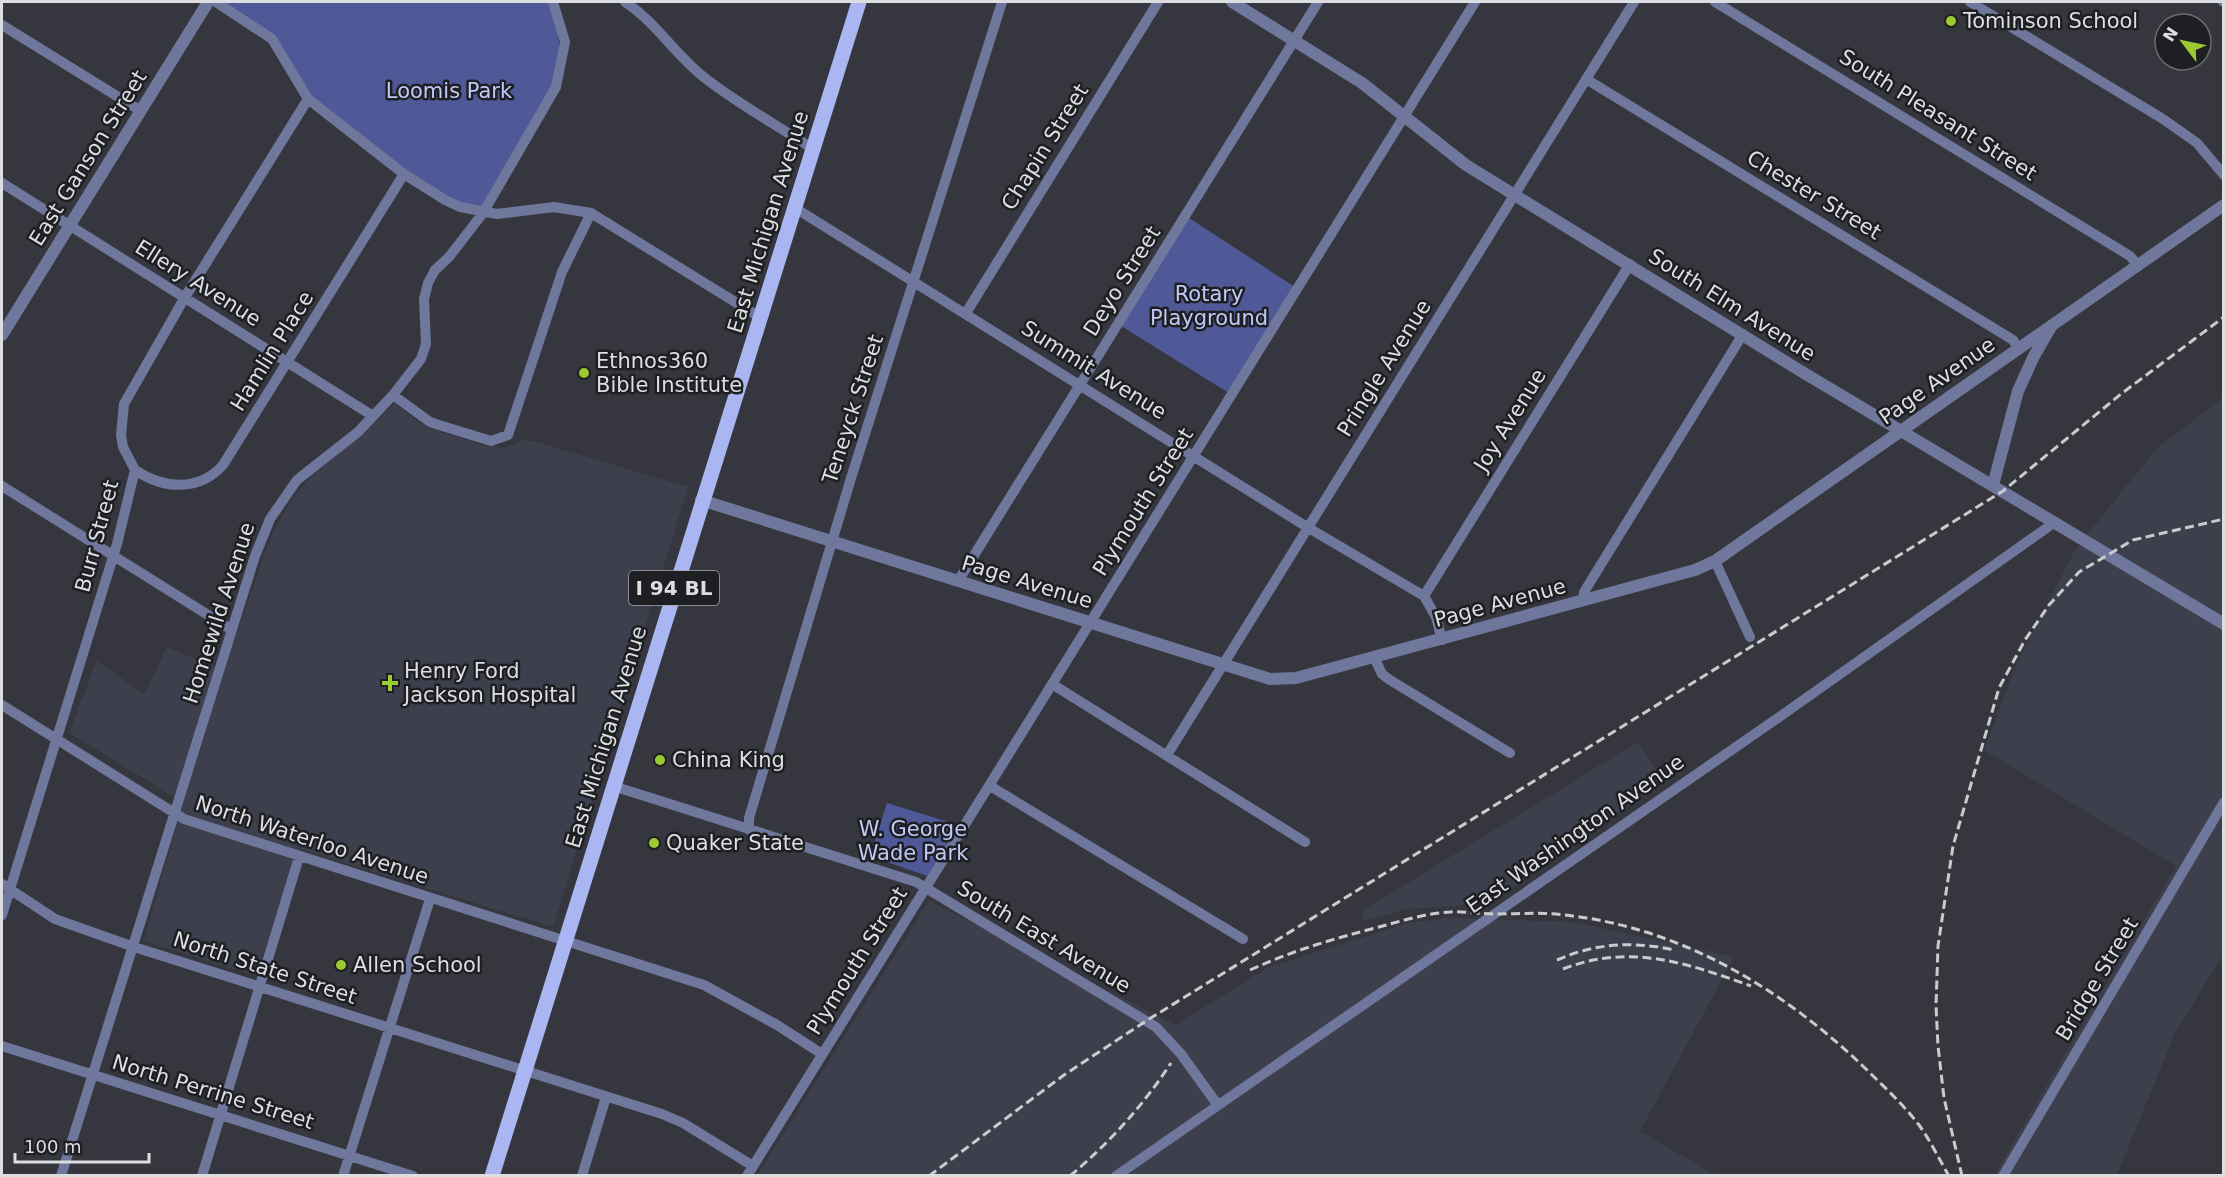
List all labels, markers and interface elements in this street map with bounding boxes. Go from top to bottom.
place label: Tominson School [1962,9,2138,33]
north arrow [2153,12,2213,72]
marker: Tominson School [1944,14,1958,28]
text: N [2159,24,2182,45]
street label: South Pleasant Street [1835,44,2041,186]
street label: East Ganson Street [24,66,152,250]
park label: Loomis Park [386,79,513,103]
street label: Chapin Street [997,80,1093,214]
street label: East Michigan Avenue [723,108,813,336]
street label: Chester Street [1743,146,1885,244]
street label: Deyo Street [1079,222,1165,340]
street label: Ellery Avenue [131,235,265,331]
street label: South Elm Avenue [1644,244,1820,366]
park label: Rotary Playground [1150,282,1268,330]
street label: Hamlin Place [226,287,318,415]
street label: Pringle Avenue [1332,295,1436,441]
street label: Summit Avenue [1017,316,1171,424]
street label: Teneyck Street [817,332,888,487]
street label: Page Avenue [1875,332,1999,430]
place label: Ethnos360 Bible Institute [596,349,742,397]
street label: Joy Avenue [1468,364,1551,477]
marker: Ethnos360 Bible Institute [577,366,591,380]
street label: Plymouth Street [1088,424,1198,580]
street label: Burr Street [71,477,123,595]
street label: Homewild Avenue [178,519,260,707]
street label: Page Avenue [959,551,1095,613]
road number: I 94 BL [629,571,719,605]
street label: Page Avenue [1431,574,1569,632]
street label: East Michigan Avenue [561,623,651,851]
place label: Henry Ford Jackson Hospital [402,659,576,707]
marker: Henry Ford Jackson Hospital [381,674,399,692]
place label: China King [672,748,785,772]
street label: East Washington Avenue [1462,750,1688,918]
marker: China King [653,753,667,767]
street label: North Waterloo Avenue [192,791,432,889]
park label: W. George Wade Park [858,817,969,865]
place label: Quaker State [666,831,804,855]
marker: Quaker State [647,836,661,850]
street label: South East Avenue [953,876,1135,998]
street label: Plymouth Street [802,883,912,1039]
street label: Bridge Street [2051,913,2143,1045]
street label: North State Street [170,927,360,1009]
place label: Allen School [353,953,482,977]
marker: Allen School [334,958,348,972]
street label: North Perrine Street [109,1050,317,1134]
scale bar [15,1126,148,1164]
text: 100 m [24,1136,82,1157]

